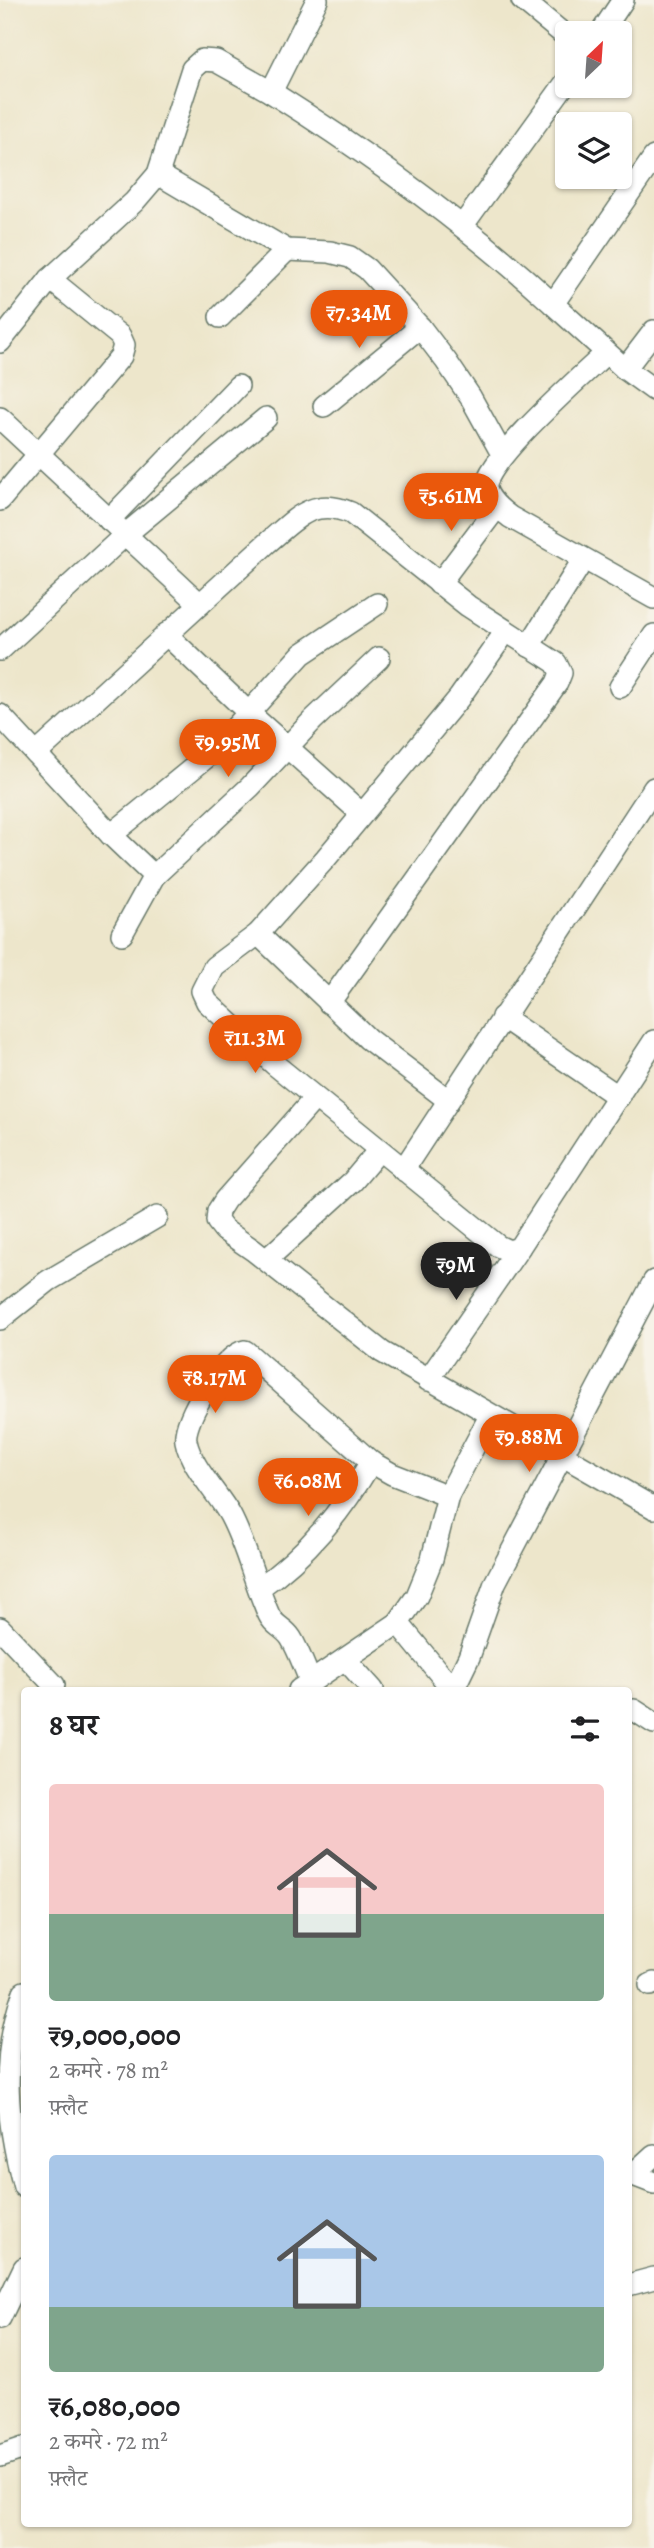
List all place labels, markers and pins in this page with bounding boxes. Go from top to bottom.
pin: ₹7.34M [302,290,416,350]
pin: ₹5.61M [394,474,508,533]
pin: ₹9.95M [171,720,285,779]
pin: ₹11.3M [198,1016,312,1075]
pin: ₹9M [422,1242,490,1302]
pin: ₹8.17M [158,1356,272,1415]
pin: ₹9.88M [472,1414,586,1474]
pin: ₹6.08M [251,1458,365,1518]

